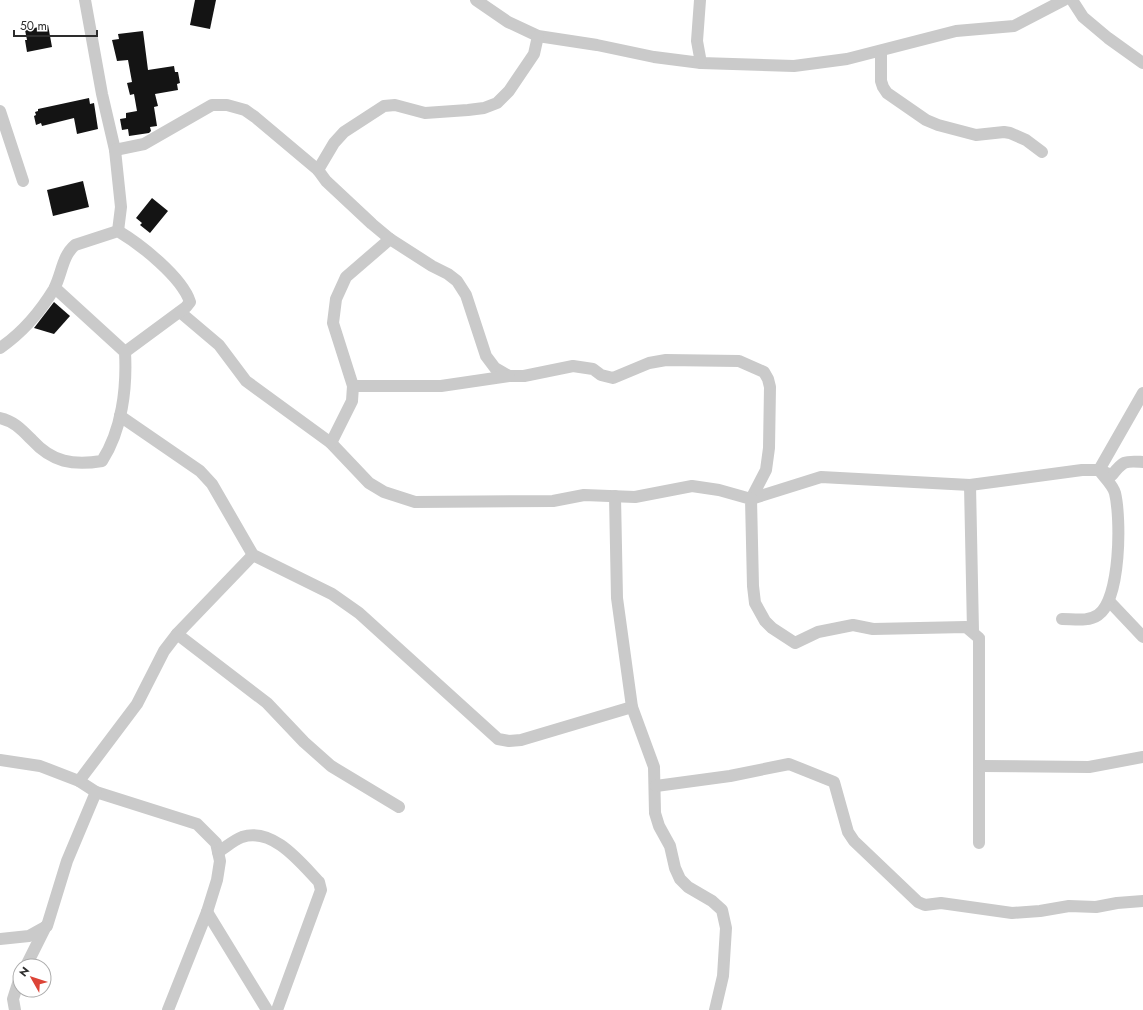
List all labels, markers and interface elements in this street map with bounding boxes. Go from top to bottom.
scale bar [14,12,97,38]
text: 50 m [20,17,47,35]
north arrow [12,958,52,998]
text: N [15,963,33,980]

